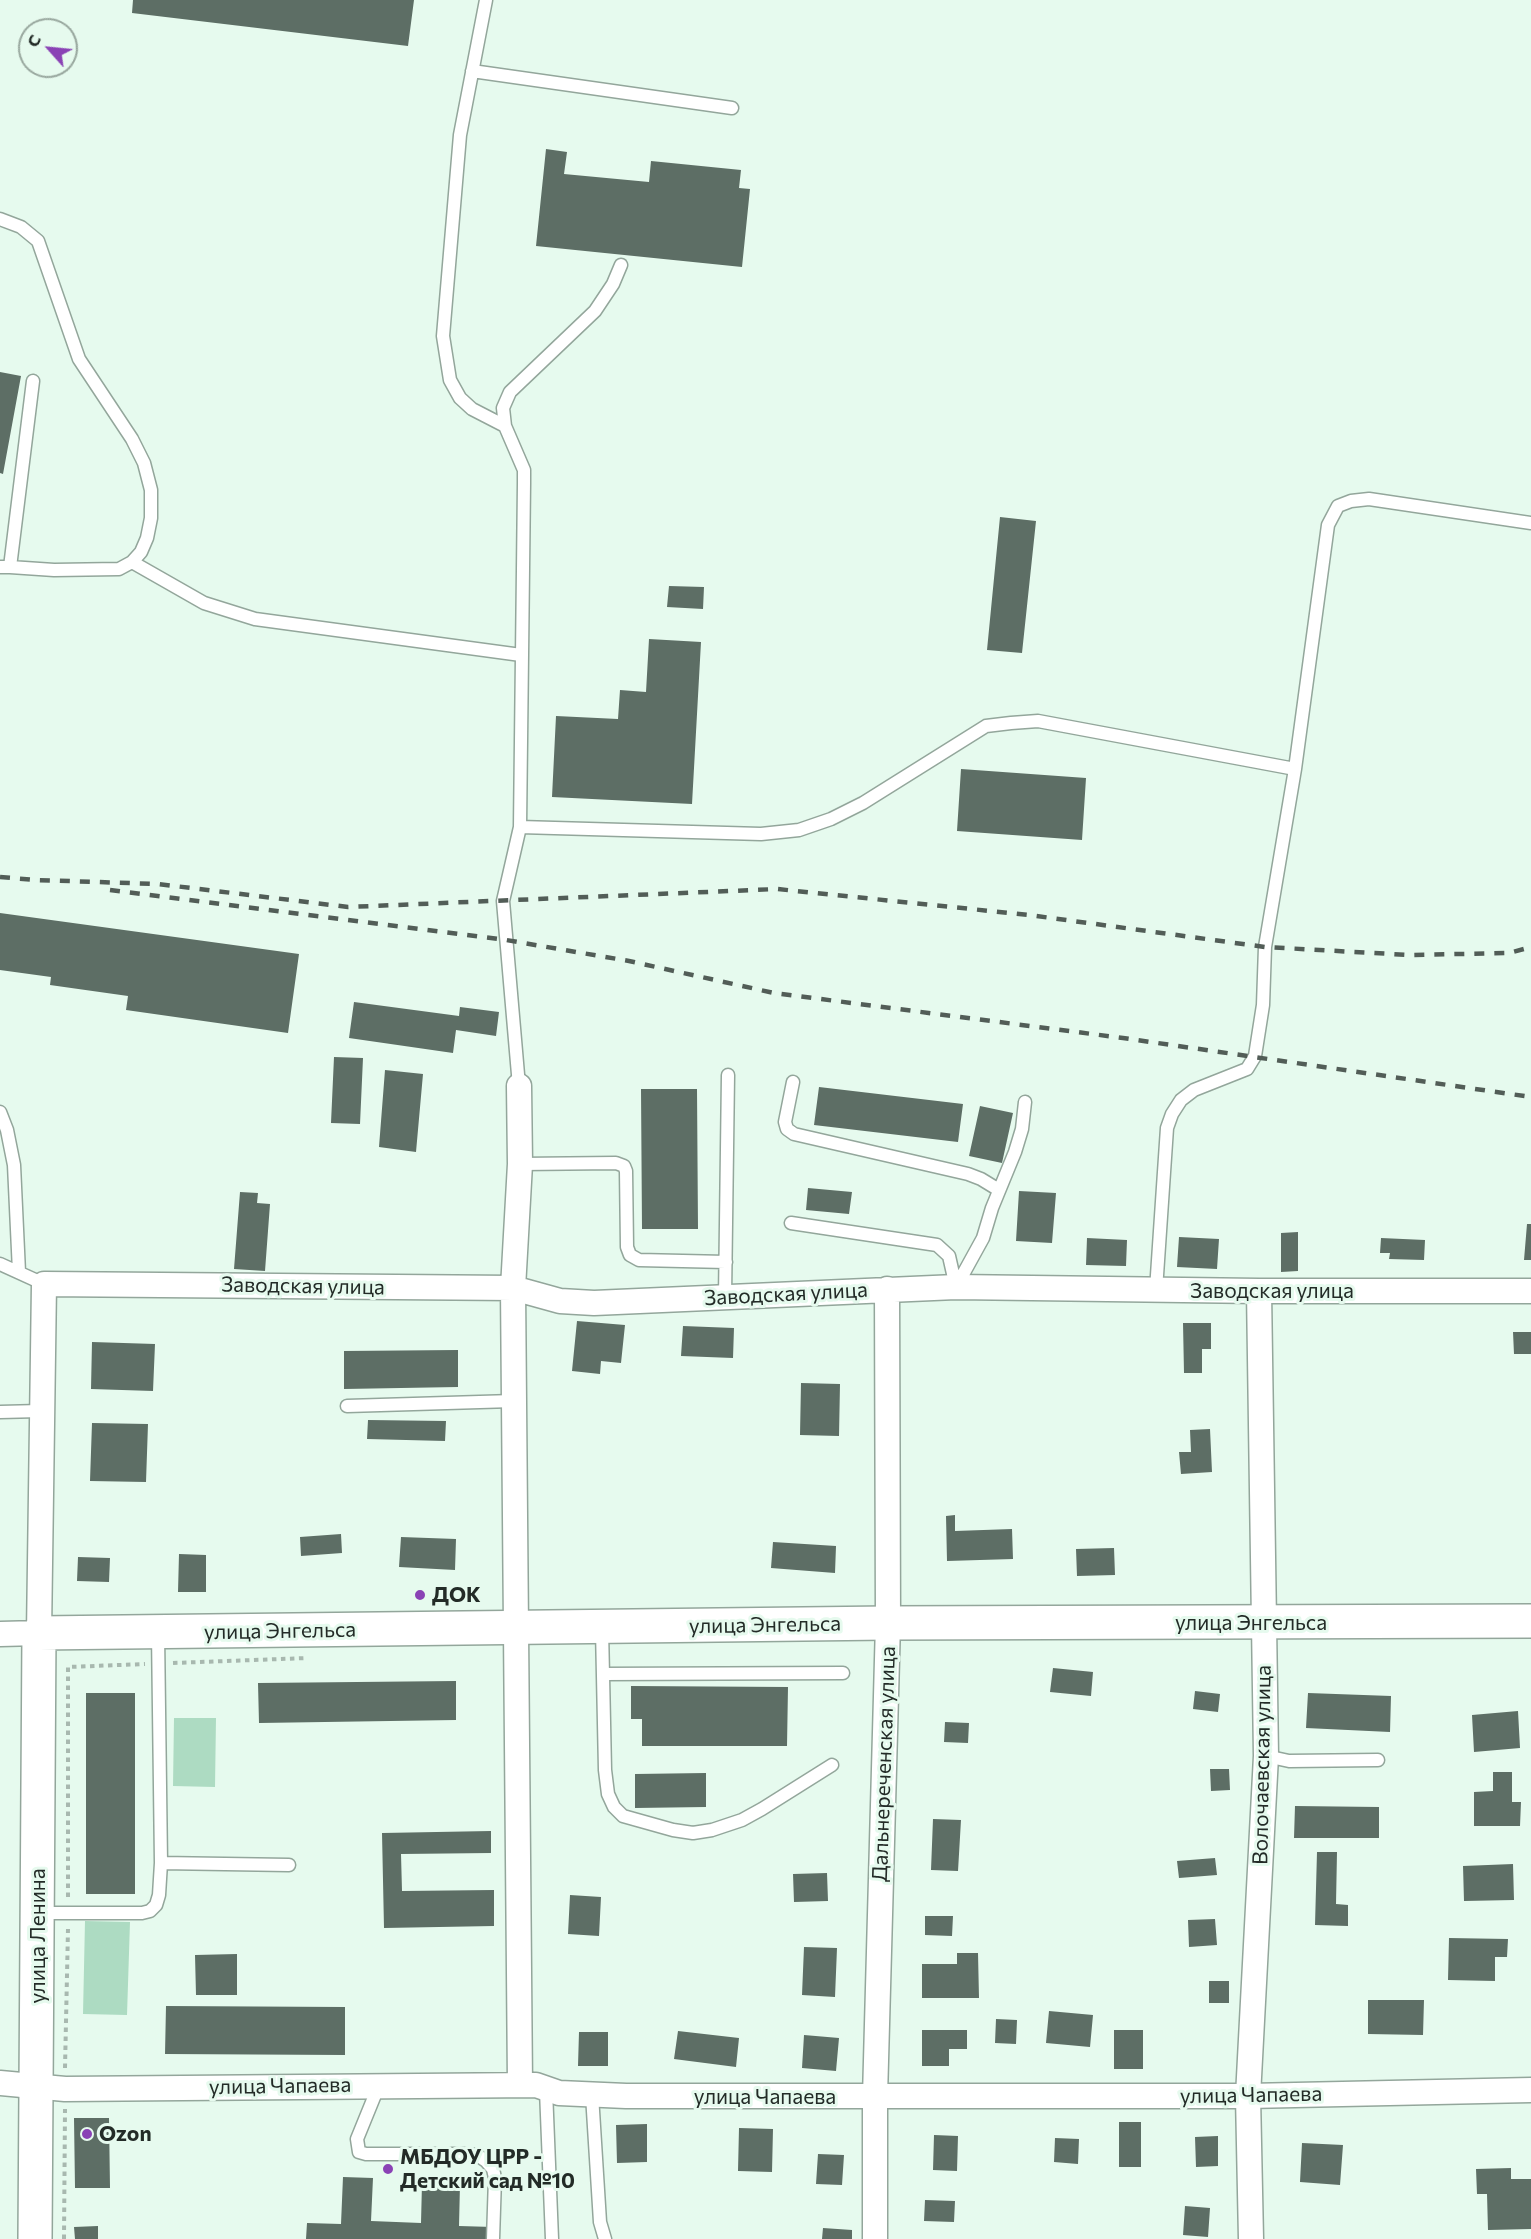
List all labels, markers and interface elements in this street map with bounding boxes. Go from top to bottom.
north arrow [18,18,78,78]
text: С [22,31,44,50]
street label: Заводская улица [221,1272,385,1300]
street label: Заводская улица [704,1277,868,1311]
street label: Заводская улица [1190,1278,1354,1304]
place label: ДОК [432,1582,481,1608]
marker: ДОК [413,1588,427,1602]
street label: улица Энгельса [1175,1610,1327,1636]
street label: улица Энгельса [689,1611,841,1639]
street label: улица Энгельса [204,1617,356,1645]
street label: Дальнереченская улица [867,1646,901,1882]
street label: Волочаевская улица [1248,1665,1276,1865]
street label: улица Ленина [25,1868,51,2004]
street label: улица Чапаева [209,2072,351,2100]
street label: улица Чапаева [1180,2081,1322,2109]
street label: улица Чапаева [694,2084,836,2110]
place label: Ozon [99,2121,152,2147]
marker: Ozon [80,2127,94,2141]
place label: МБДОУ ЦРР - Детский сад №10 [400,2144,575,2194]
marker: МБДОУ ЦРР - Детский сад №10 [381,2162,395,2176]

